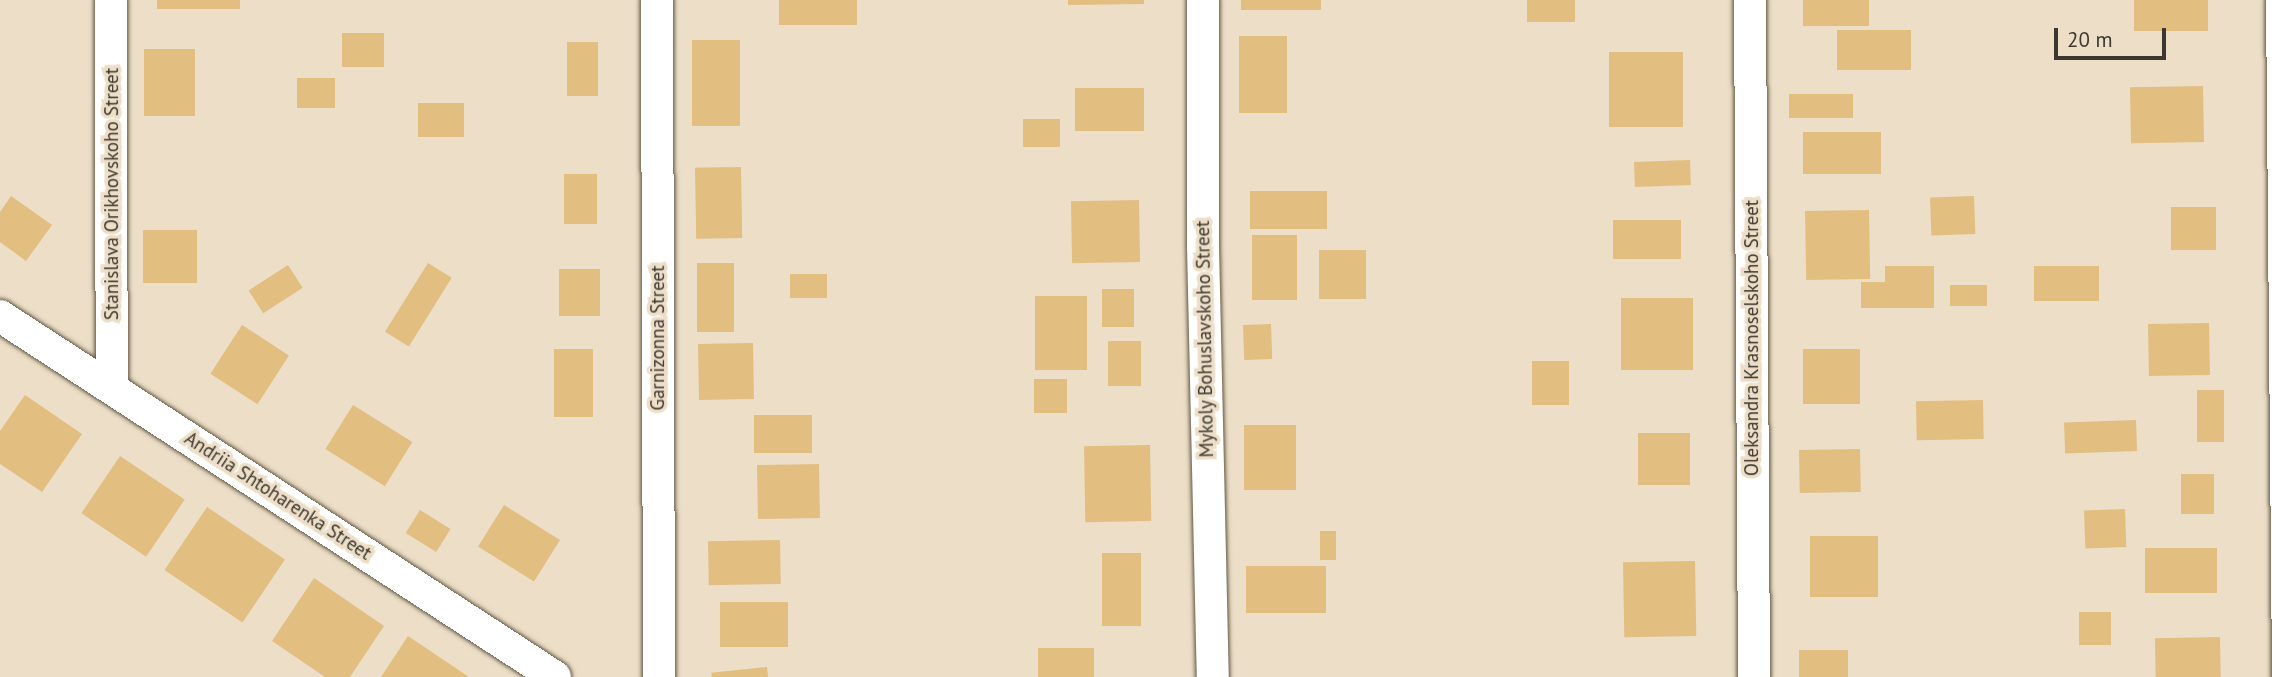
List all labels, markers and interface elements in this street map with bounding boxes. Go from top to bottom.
scale bar [2057,14,2169,58]
text: 20 m [2067,26,2113,53]
street label: Stanislava Orikhovskoho Street [101,68,123,320]
street label: Oleksandra Krasnoselskoho Street [1741,200,1763,476]
street label: Mykoly Bohuslavskoho Street [1192,220,1218,458]
street label: Garnizonna Street [647,265,669,411]
street label: Andriia Shtoharenka Street [180,427,376,565]

